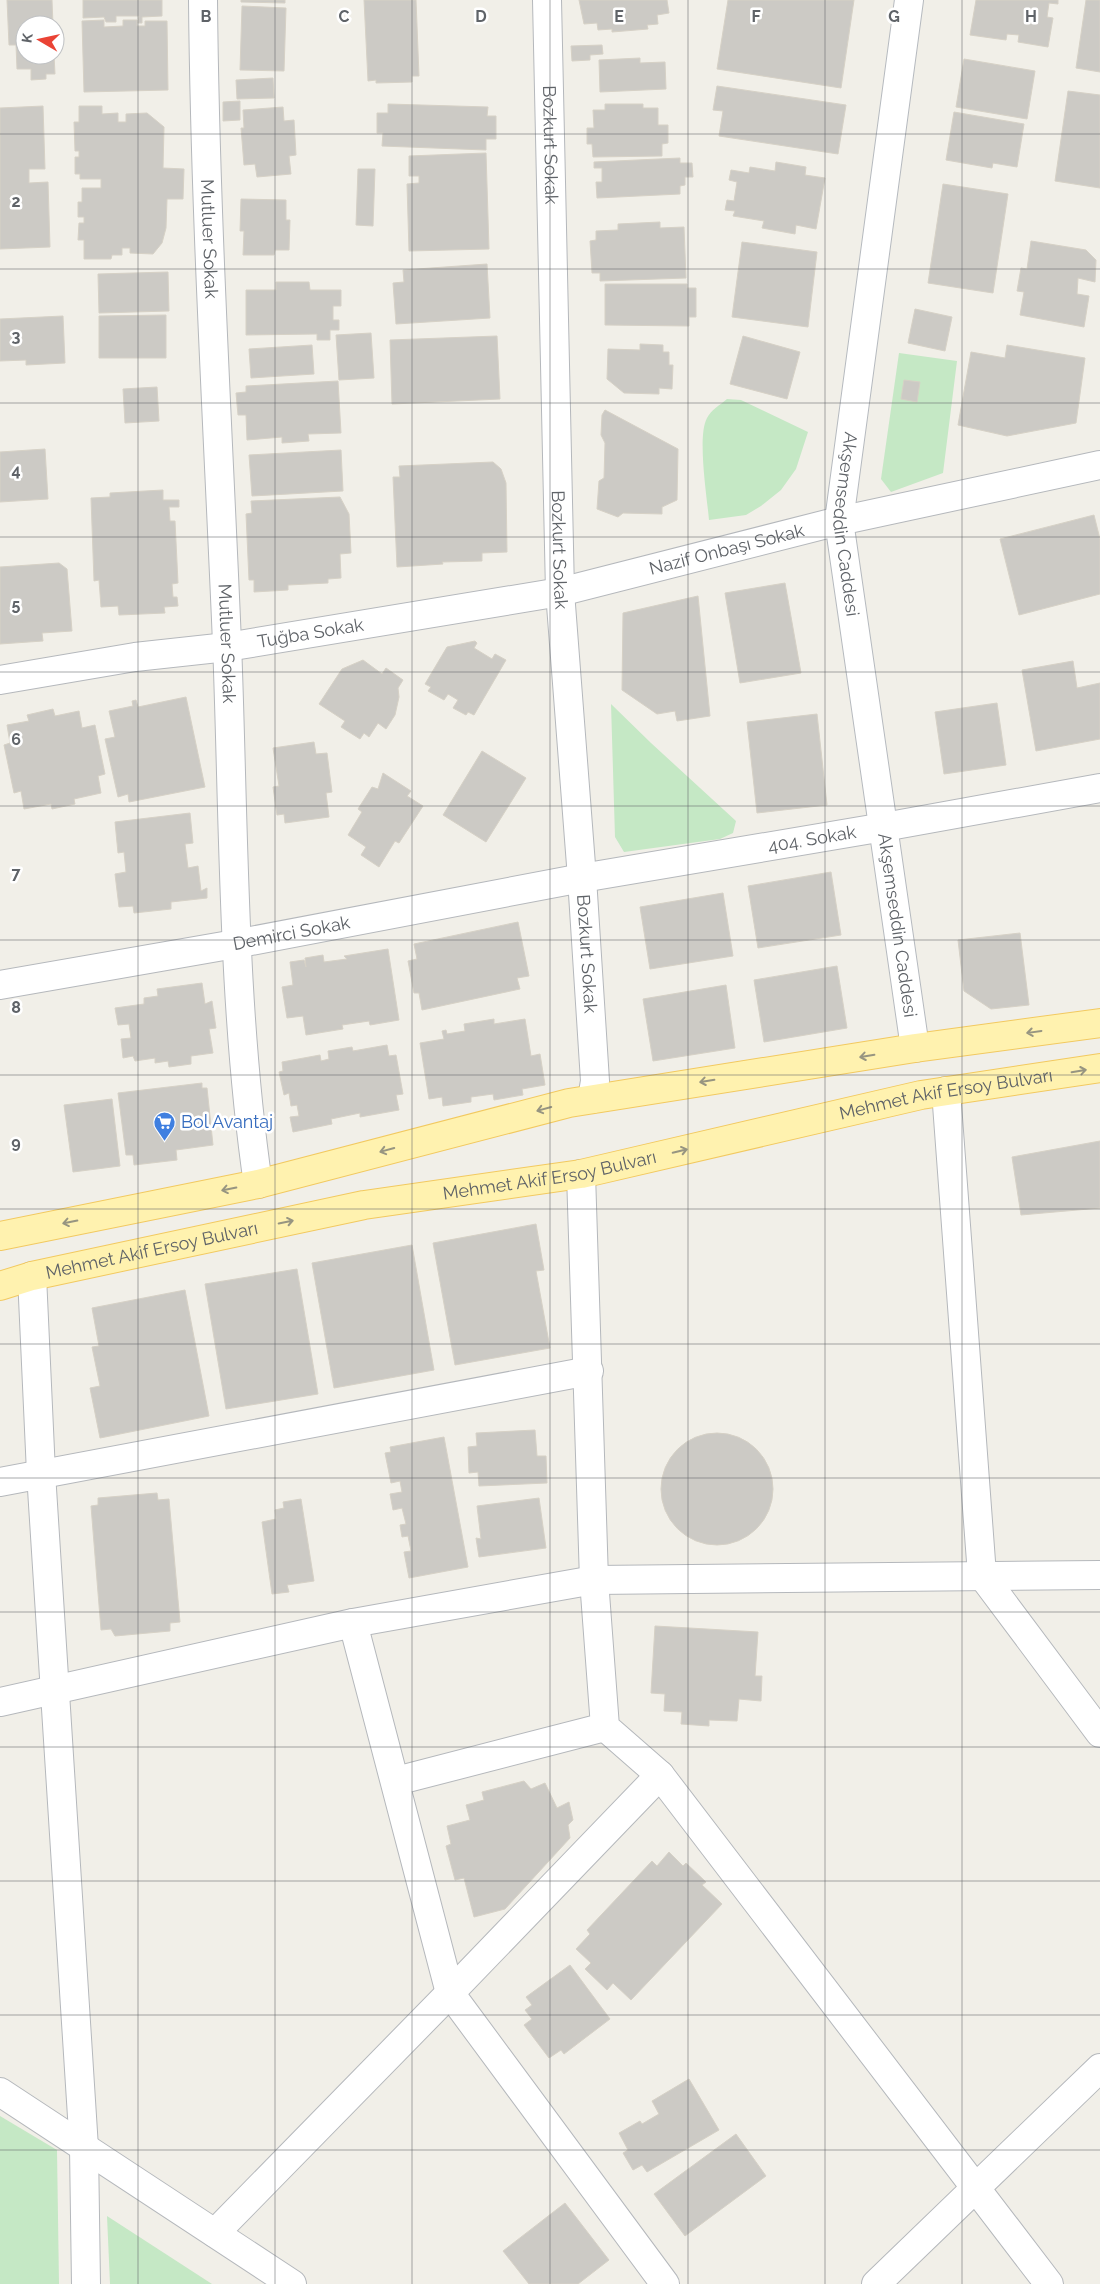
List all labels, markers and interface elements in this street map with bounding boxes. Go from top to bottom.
text: B [201,7,212,26]
text: C [339,7,350,26]
text: D [475,7,487,26]
text: E [614,7,624,26]
text: F [751,7,761,26]
text: G [888,7,900,26]
text: H [1025,7,1037,26]
north arrow [15,15,65,65]
text: K [19,31,36,44]
street label: Bozkurt Sokak [539,85,562,205]
street label: Mutluer Sokak [197,179,222,300]
text: 2 [11,192,21,211]
text: 3 [12,327,21,346]
street label: Akşemseddin Caddesi [829,431,864,618]
text: 4 [11,461,21,480]
street label: Bozkurt Sokak [548,490,572,611]
street label: Nazif Onbaşı Sokak [647,519,807,579]
street label: Mutluer Sokak [214,583,240,704]
text: 5 [12,595,21,614]
street label: Tuğba Sokak [256,614,365,652]
text: 6 [11,730,21,749]
street label: 404. Sokak [766,821,858,856]
street label: Akşemseddin Caddesi [874,831,921,1019]
text: 7 [12,864,21,883]
street label: Bozkurt Sokak [573,894,602,1014]
street label: Demirci Sokak [231,911,352,954]
text: 8 [11,998,21,1017]
one-way arrow [1027,1027,1043,1037]
one-way arrow [860,1051,876,1061]
street label: Mehmet Akif Ersoy Bulvarı [837,1064,1054,1124]
one-way arrow [1071,1066,1087,1076]
one-way arrow [699,1076,715,1086]
one-way arrow [536,1105,552,1114]
supermarket icon: Bol Avantaj [153,1110,177,1141]
place label: Bol Avantaj [181,1111,273,1132]
text: 9 [11,1133,21,1152]
one-way arrow [379,1146,395,1155]
street label: Mehmet Akif Ersoy Bulvarı [441,1146,658,1204]
one-way arrow [672,1146,688,1155]
one-way arrow [221,1185,237,1195]
one-way arrow [278,1216,294,1226]
street label: Mehmet Akif Ersoy Bulvarı [44,1217,260,1283]
one-way arrow [62,1218,78,1227]

